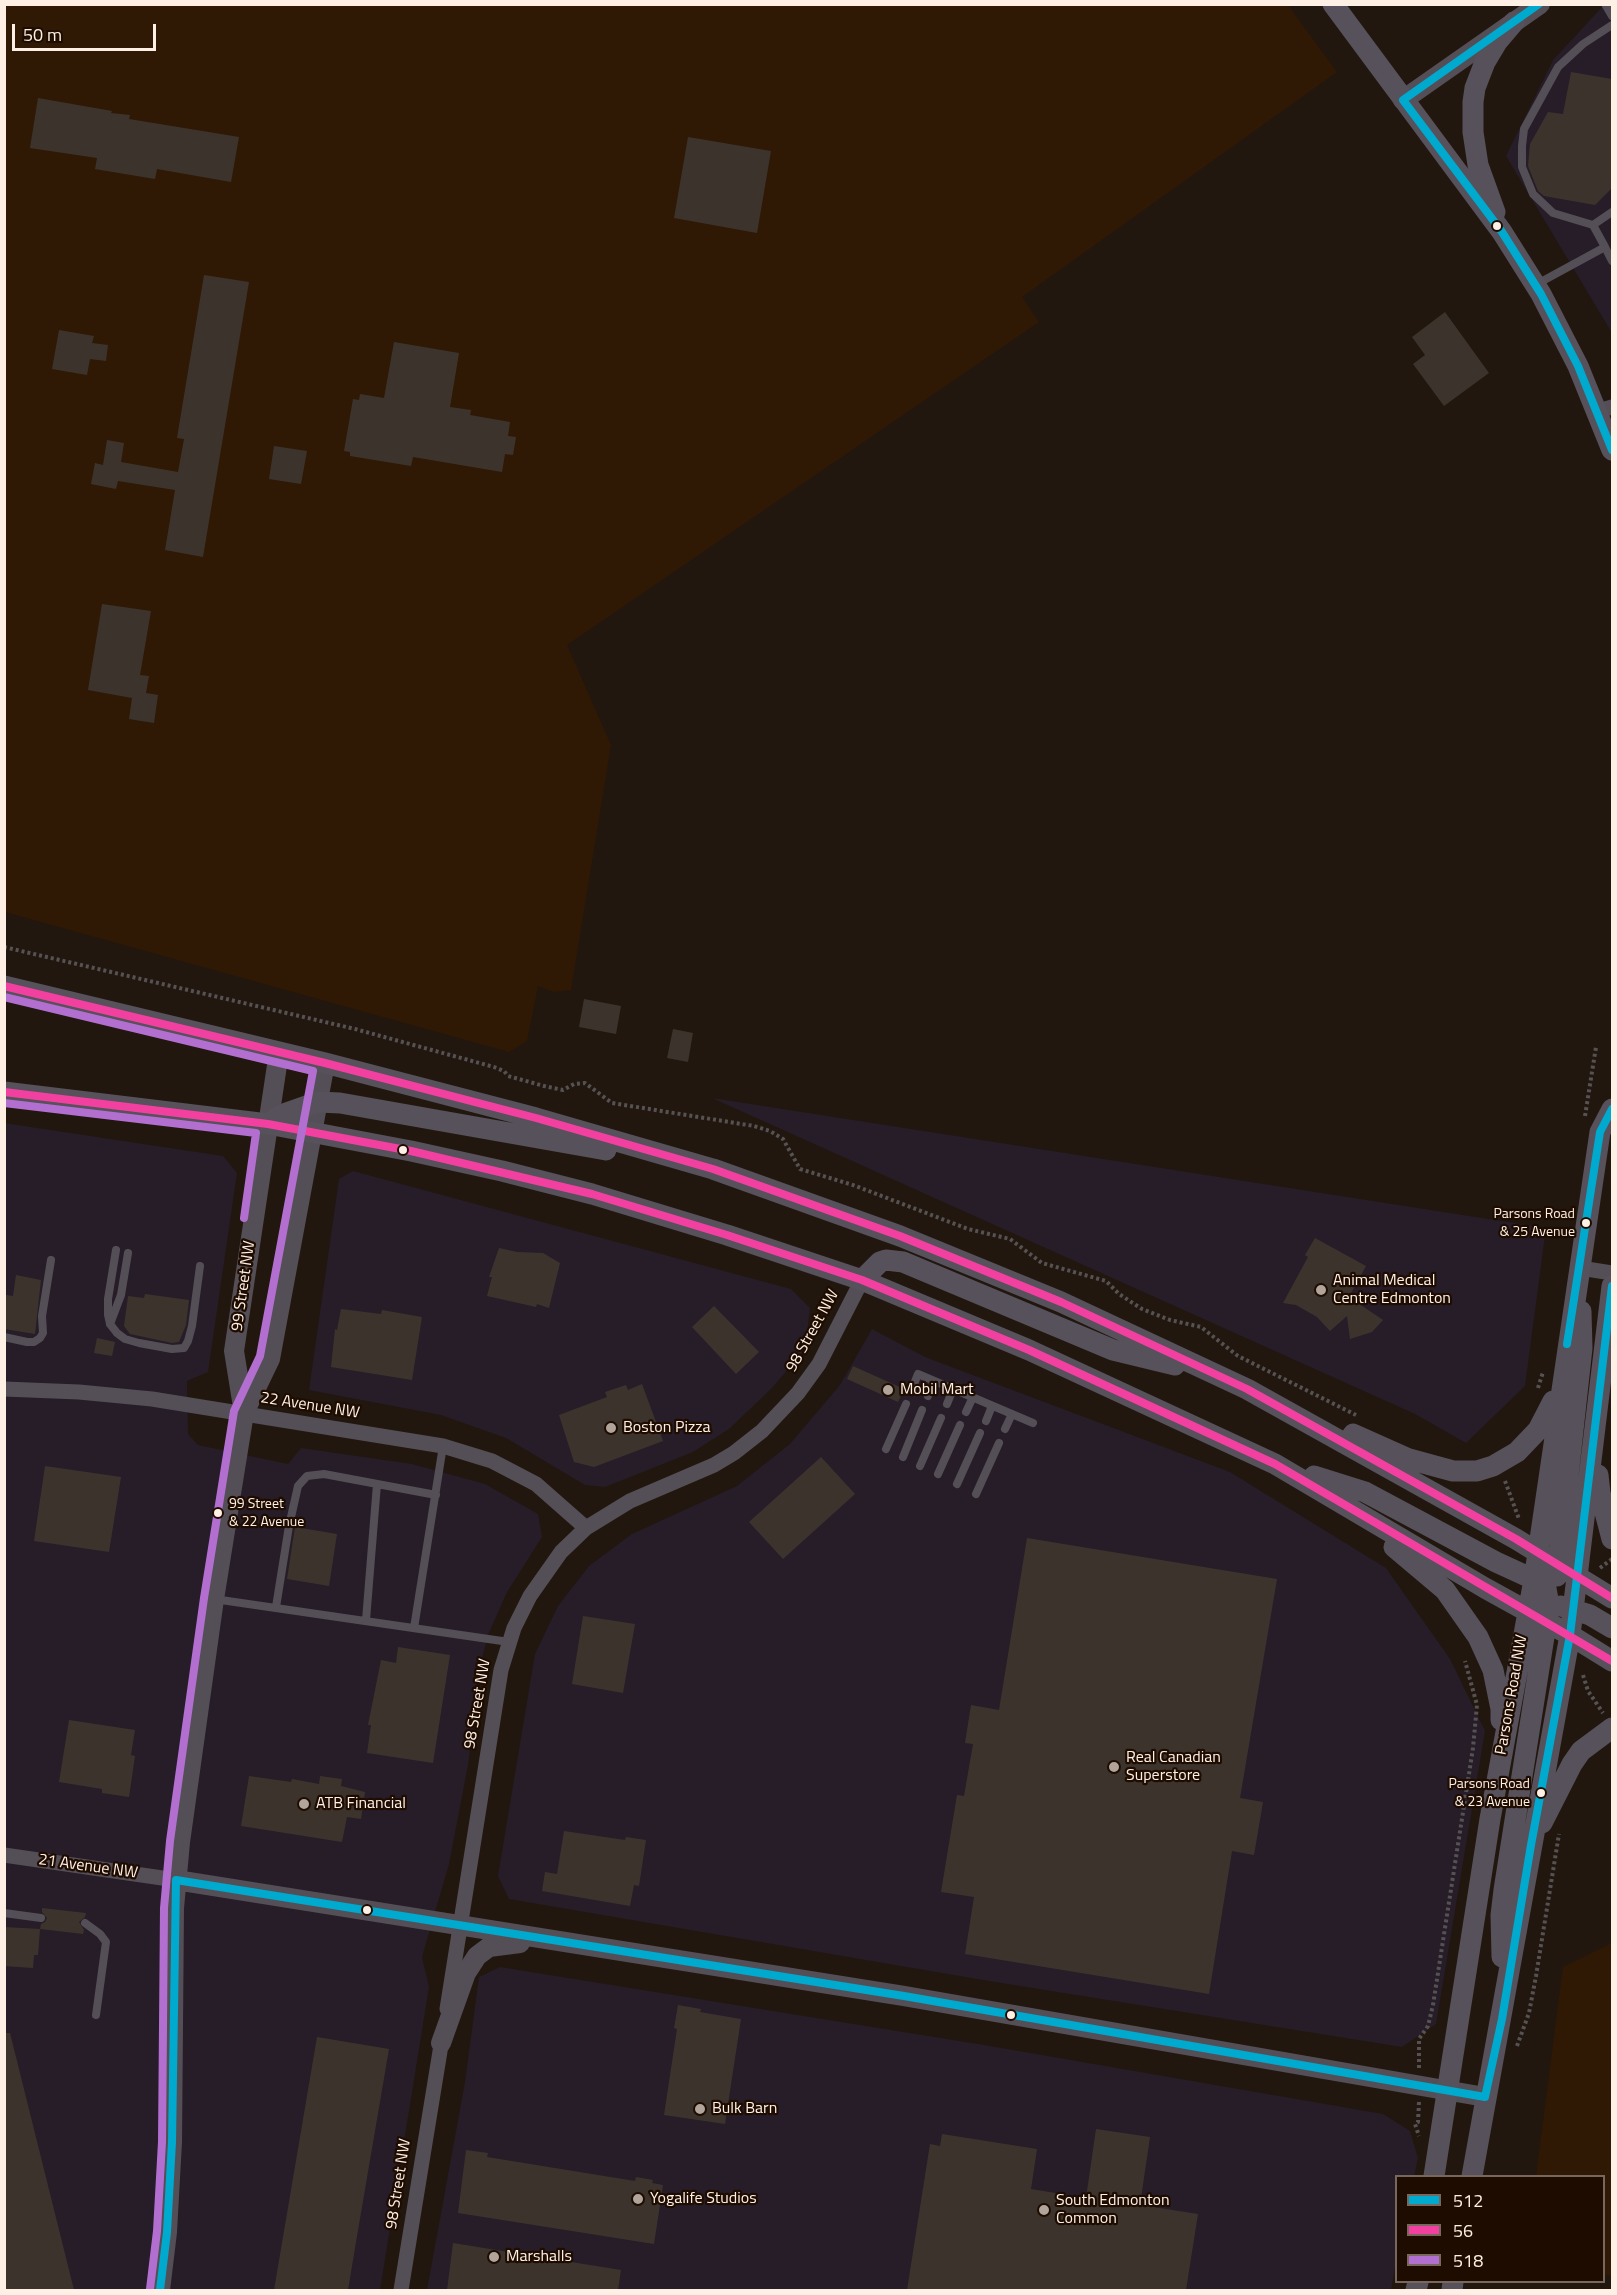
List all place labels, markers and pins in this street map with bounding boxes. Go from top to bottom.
unlabelled marker [1491,220,1503,232]
unlabelled marker [397,1144,409,1156]
place label: Parsons Road & 25 Avenue [1494,1207,1575,1240]
marker: Parsons Road & 25 Avenue [1580,1217,1592,1229]
place label: Animal Medical Centre Edmonton [1333,1271,1451,1309]
marker: Animal Medical Centre Edmonton [1314,1283,1328,1297]
place label: Mobil Mart [900,1380,974,1400]
marker: Mobil Mart [881,1383,895,1397]
place label: Boston Pizza [623,1418,710,1438]
marker: Boston Pizza [604,1421,618,1435]
place label: 99 Street & 22 Avenue [229,1497,304,1530]
marker: 99 Street & 22 Avenue [212,1507,224,1519]
place label: Real Canadian Superstore [1126,1748,1221,1786]
marker: Real Canadian Superstore [1107,1760,1121,1774]
place label: Parsons Road & 23 Avenue [1449,1777,1530,1810]
marker: Parsons Road & 23 Avenue [1535,1787,1547,1799]
place label: ATB Financial [316,1794,406,1814]
marker: ATB Financial [297,1797,311,1811]
unlabelled marker [361,1904,373,1916]
unlabelled marker [1005,2009,1017,2021]
place label: Bulk Barn [712,2099,777,2119]
marker: Bulk Barn [693,2102,707,2116]
place label: Yogalife Studios [650,2189,757,2209]
place label: South Edmonton Common [1056,2191,1170,2229]
marker: Yogalife Studios [631,2192,645,2206]
marker: South Edmonton Common [1037,2203,1051,2217]
place label: Marshalls [506,2247,572,2267]
marker: Marshalls [487,2250,501,2264]

